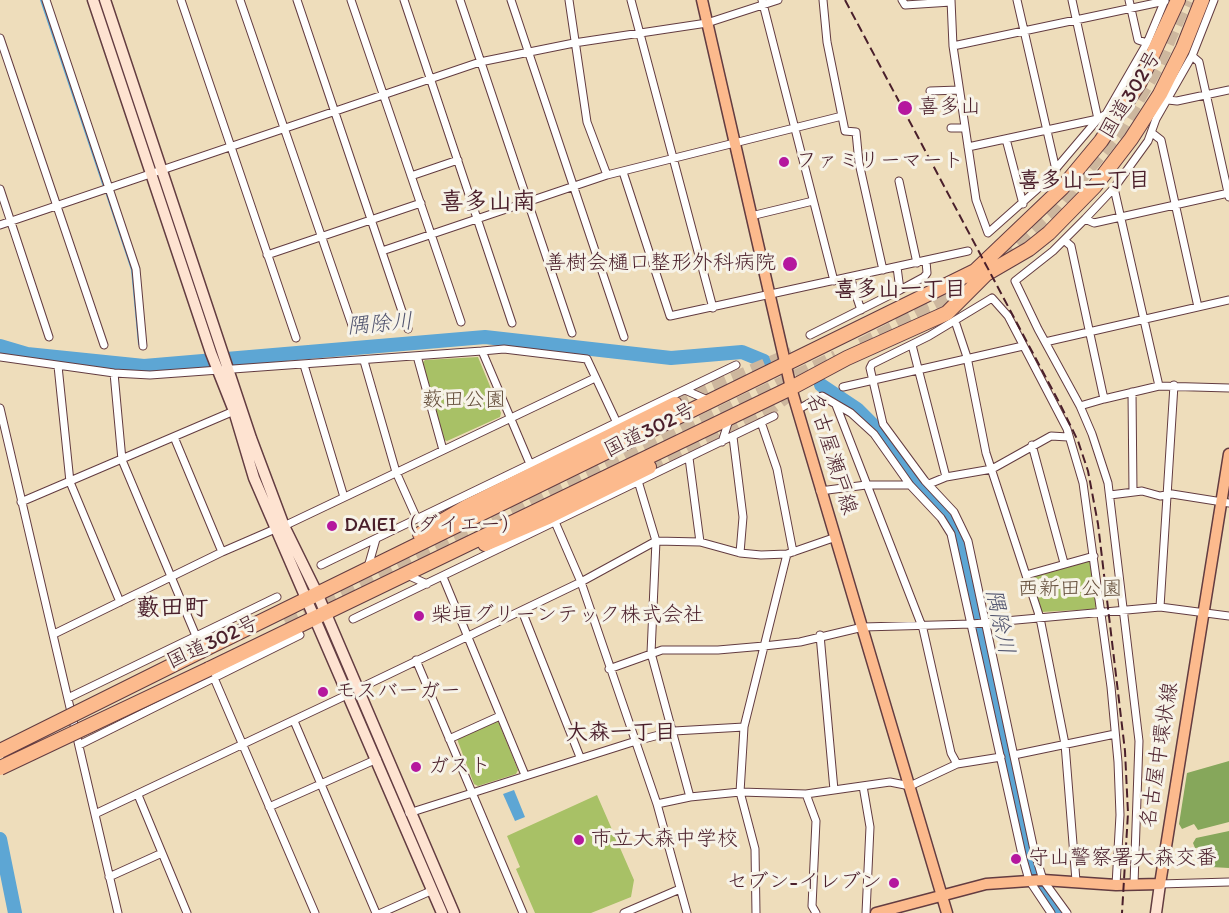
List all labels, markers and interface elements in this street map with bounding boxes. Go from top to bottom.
street label: 国道302号 [1095,46,1167,144]
place label: 喜多山 [918,95,981,121]
marker: 喜多山 [896,99,914,117]
place label: ファミリーマート [796,149,964,175]
marker: ファミリーマート [777,155,791,169]
district label: 喜多山二丁目 [1018,168,1150,194]
district label: 喜多山南 [440,189,536,217]
place label: 善樹会樋口整形外科病院 [545,251,776,277]
marker: 善樹会樋口整形外科病院 [781,255,799,273]
district label: 喜多山一丁目 [834,277,966,303]
water label: 隅除川 [346,309,414,341]
park label: 薮田公園 [422,388,506,414]
street label: 名古屋瀬戸線 [801,390,861,518]
street label: 国道302号 [600,398,700,464]
place label: DAIEI（ダイエー） [344,513,522,539]
marker: DAIEI（ダイエー） [325,519,339,533]
park label: 西新田公園 [1018,577,1122,603]
water label: 隅除川 [979,587,1019,657]
district label: 藪田町 [136,595,208,623]
place label: 柴垣グリーンテック株式会社 [431,603,704,629]
marker: 柴垣グリーンテック株式会社 [412,609,426,623]
street label: 国道302号 [163,611,263,675]
place label: モスバーガー [335,679,461,705]
street label: 名古屋中環状線 [1136,680,1184,830]
marker: モスバーガー [316,685,330,699]
district label: 大森一丁目 [566,720,676,746]
place label: ガスト [428,754,491,780]
marker: ガスト [409,760,423,774]
place label: 市立大森中学校 [591,827,738,853]
marker: 市立大森中学校 [572,833,586,847]
place label: 守山警察署大森交番 [1028,846,1217,872]
marker: 守山警察署大森交番 [1009,852,1023,866]
place label: セブン-イレブン [727,870,882,896]
marker: セブン-イレブン [887,876,901,890]

